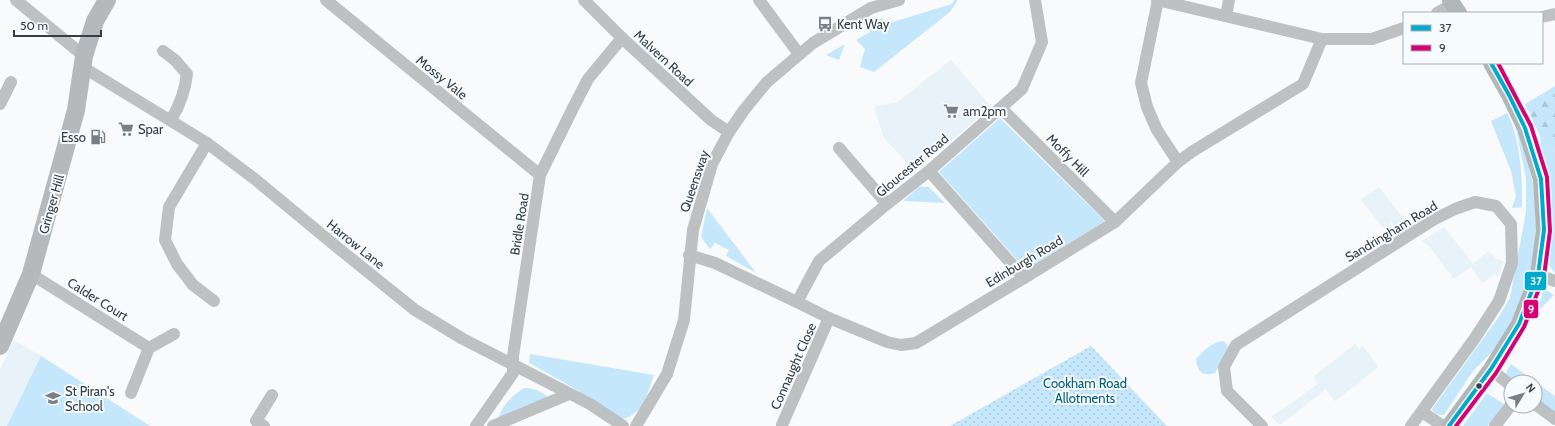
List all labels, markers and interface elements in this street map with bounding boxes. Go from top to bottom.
scale bar [14,12,101,38]
legend [1403,12,1543,64]
bus stop icon: Kent Way [816,15,834,33]
place label: Kent Way [837,16,890,32]
text: 50 m [20,18,48,33]
text: 37 [1439,20,1452,35]
street label: Malvern Road [631,27,697,89]
text: 9 [1439,40,1446,55]
street label: Mossy Vale [413,52,471,103]
supermarket icon: am2pm [942,102,960,120]
place label: am2pm [963,103,1006,119]
supermarket icon: Spar [117,120,135,138]
place label: Spar [138,121,164,137]
fuel station icon: Esso [89,128,107,146]
place label: Esso [61,129,86,145]
street label: Gloucester Road [873,130,951,200]
street label: Moffy Hill [1043,130,1093,180]
street label: Queensway [676,147,712,214]
street label: Gringer Hill [35,173,67,235]
street label: Bridle Road [506,192,532,256]
street label: Sandringham Road [1342,197,1440,265]
street label: Harrow Lane [324,216,388,272]
street label: Edinburgh Road [983,232,1065,290]
line badge: 37 [1524,271,1547,291]
street label: Calder Court [65,274,132,324]
text: 37 [1530,274,1542,288]
line badge: 9 [1523,299,1539,319]
text: 9 [1528,302,1534,316]
street label: Connaught Close [767,320,819,412]
north arrow [1503,374,1543,414]
park label: Cookham Road Allotments [1043,375,1127,406]
text: N [1523,380,1539,395]
unlabelled marker [1474,381,1484,391]
place label: St Piran's School [65,383,115,414]
school or university icon: St Piran's School [44,389,62,407]

